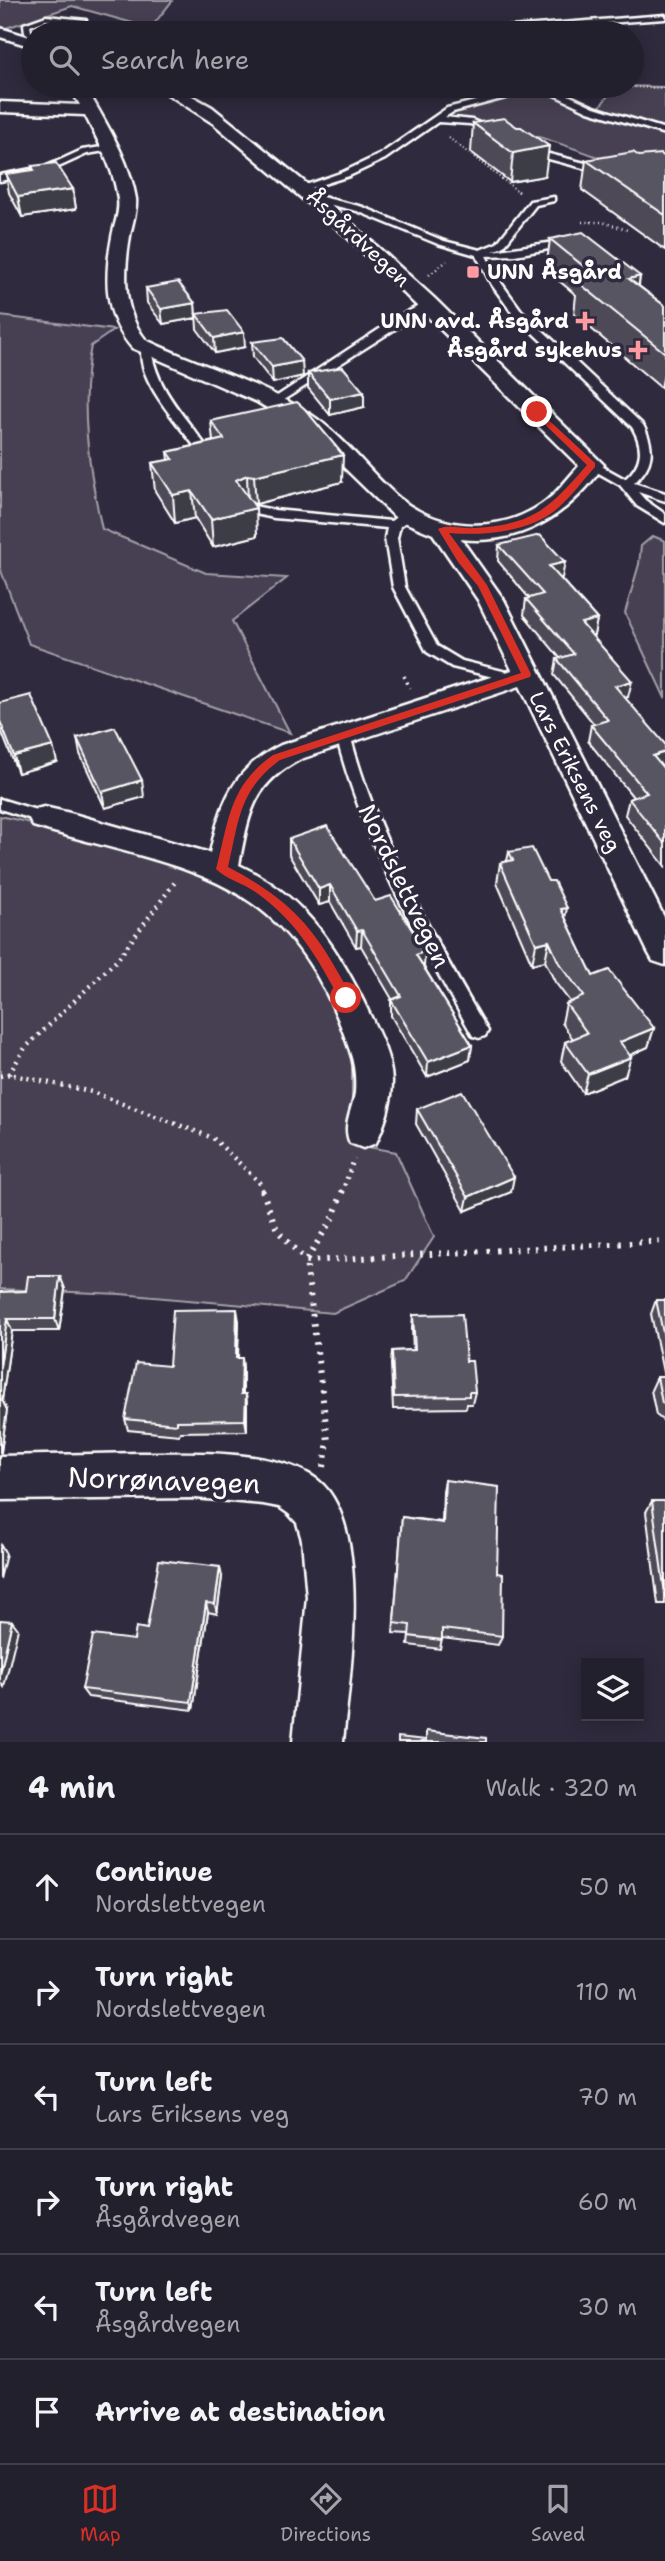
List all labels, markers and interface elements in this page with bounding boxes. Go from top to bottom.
search box [21,21,644,98]
icon: search [45,41,83,79]
text: Search here [101,42,250,77]
street label: Åsgårdvegen [300,182,417,294]
place label: UNN Åsgård [487,258,622,286]
marker: UNN Åsgård [465,264,481,280]
place label: UNN avd. Åsgård [380,307,569,335]
marker: UNN avd. Åsgård [575,311,595,331]
place label: Åsgård sykehus [447,336,622,364]
marker: Åsgård sykehus [628,340,648,360]
route end [521,396,552,427]
street label: Lars Eriksens veg [522,687,628,857]
street label: Nordslettvegen [351,799,457,973]
route start [330,982,361,1013]
street label: Norrønavegen [67,1458,261,1502]
map controls [581,1658,644,1721]
button: layers [581,1658,644,1721]
text: 4 min [28,1767,115,1808]
text: Walk · 320 m [486,1773,637,1803]
text: Continue [95,1854,213,1889]
icon: ahead [28,1868,66,1906]
text: 50 m [579,1872,637,1902]
text: Nordslettvegen [95,1889,266,1919]
text: Turn right [95,1959,233,1994]
icon: right [28,1973,66,2011]
text: 110 m [575,1977,637,2007]
text: Nordslettvegen [95,1994,266,2024]
text: Turn left [95,2064,212,2099]
icon: left [28,2078,66,2116]
text: 70 m [578,2082,637,2112]
text: Lars Eriksens veg [95,2099,289,2129]
text: Turn right [95,2169,233,2204]
icon: right [28,2183,66,2221]
text: 60 m [578,2187,637,2217]
text: Åsgårdvegen [95,2204,240,2234]
text: Turn left [95,2274,212,2309]
icon: left [28,2288,66,2326]
text: 30 m [578,2292,637,2322]
text: Åsgårdvegen [95,2309,240,2339]
icon: arrive [28,2393,66,2431]
text: Arrive at destination [95,2394,385,2429]
tab: Map [80,2480,121,2547]
tab: Directions [281,2480,371,2547]
tab: Saved [531,2480,585,2547]

